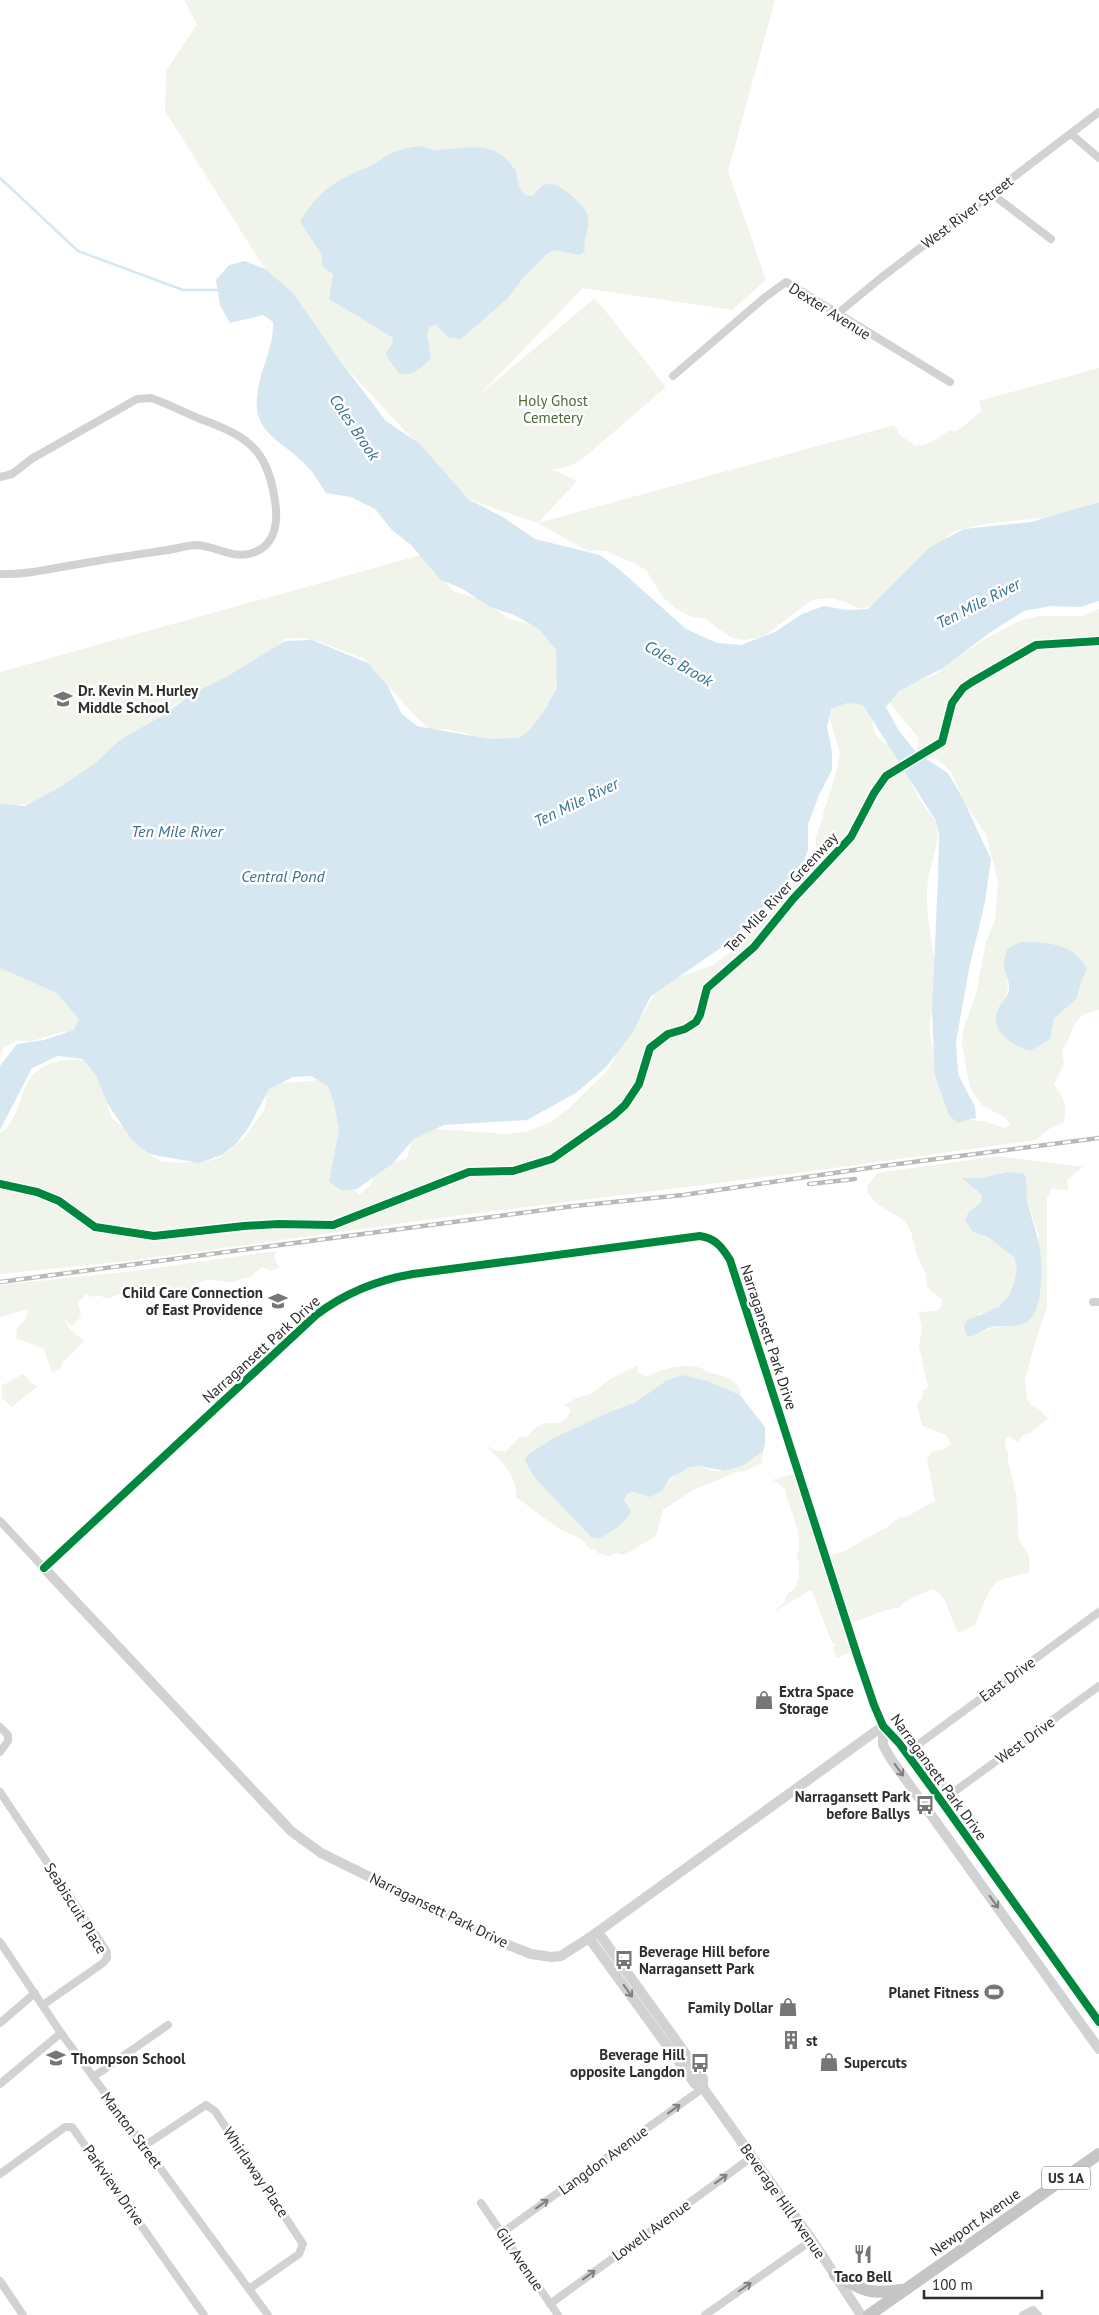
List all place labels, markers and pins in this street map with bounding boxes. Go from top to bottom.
place label: Dr. Kevin M. Hurley Middle School [78,681,199,717]
school or university icon: Dr. Kevin M. Hurley Middle School [52,688,74,710]
place label: Child Care Connection of East Providence [122,1283,263,1319]
school or university icon: Child Care Connection of East Providence [267,1290,289,1312]
place label: Extra Space Storage [779,1682,854,1718]
shop icon: Extra Space Storage [753,1689,775,1711]
place label: Narragansett Park before Ballys [795,1787,911,1823]
bus stop icon: Narragansett Park before Ballys [914,1794,936,1816]
place label: Beverage Hill before Narragansett Park [639,1942,770,1978]
bus stop icon: Beverage Hill before Narragansett Park [613,1949,635,1971]
sports icon: Planet Fitness [983,1981,1005,2003]
place label: Planet Fitness [888,1983,979,2002]
shop icon: Family Dollar [777,1996,799,2018]
place label: Family Dollar [688,1998,774,2017]
building icon: st [780,2029,802,2051]
place label: st [806,2031,818,2050]
place label: Beverage Hill opposite Langdon [570,2045,686,2081]
school or university icon: Thompson School [45,2047,67,2069]
place label: Thompson School [71,2049,186,2068]
shop icon: Supercuts [818,2051,840,2073]
bus stop icon: Beverage Hill opposite Langdon [689,2052,711,2074]
place label: Supercuts [844,2053,907,2072]
restaurant icon: Taco Bell [852,2243,874,2265]
place label: Taco Bell [834,2267,892,2286]

